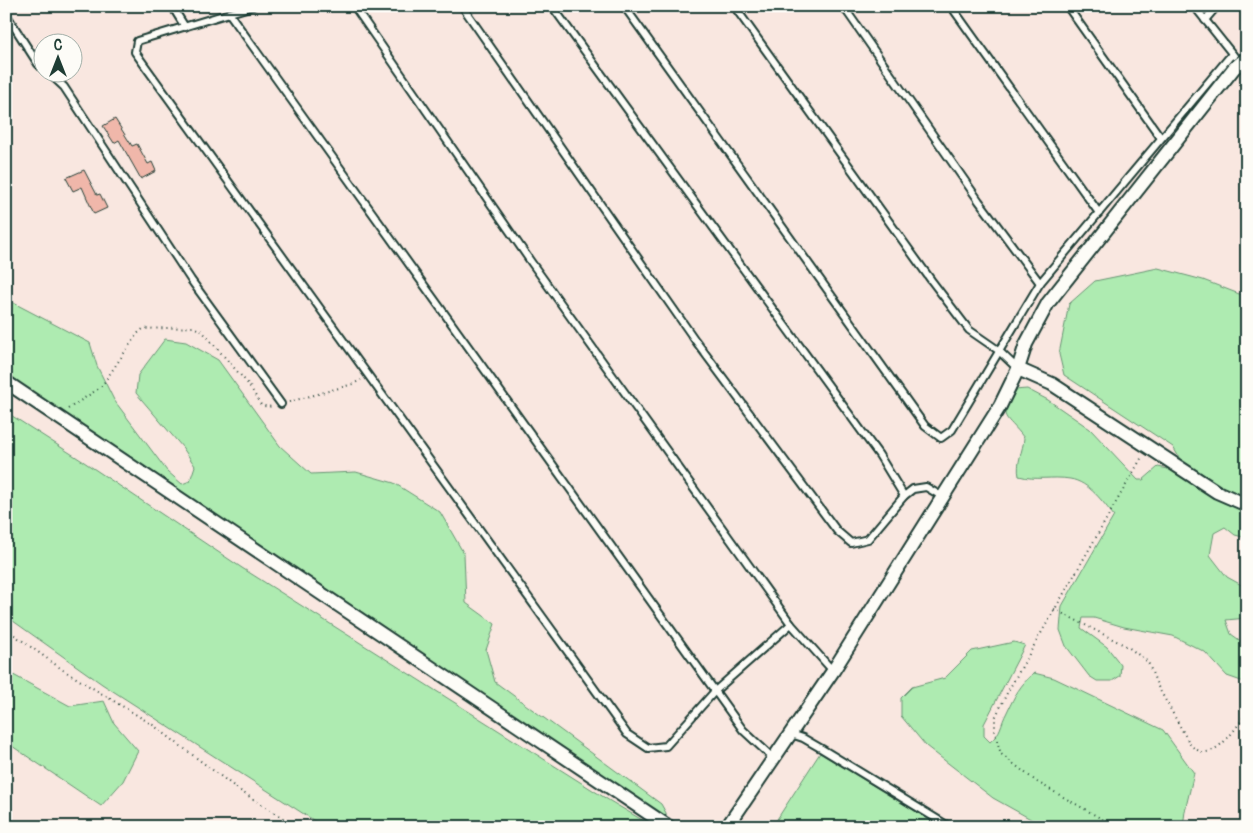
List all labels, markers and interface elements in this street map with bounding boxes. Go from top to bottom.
north arrow [32,32,82,82]
text: С [54,37,63,54]

